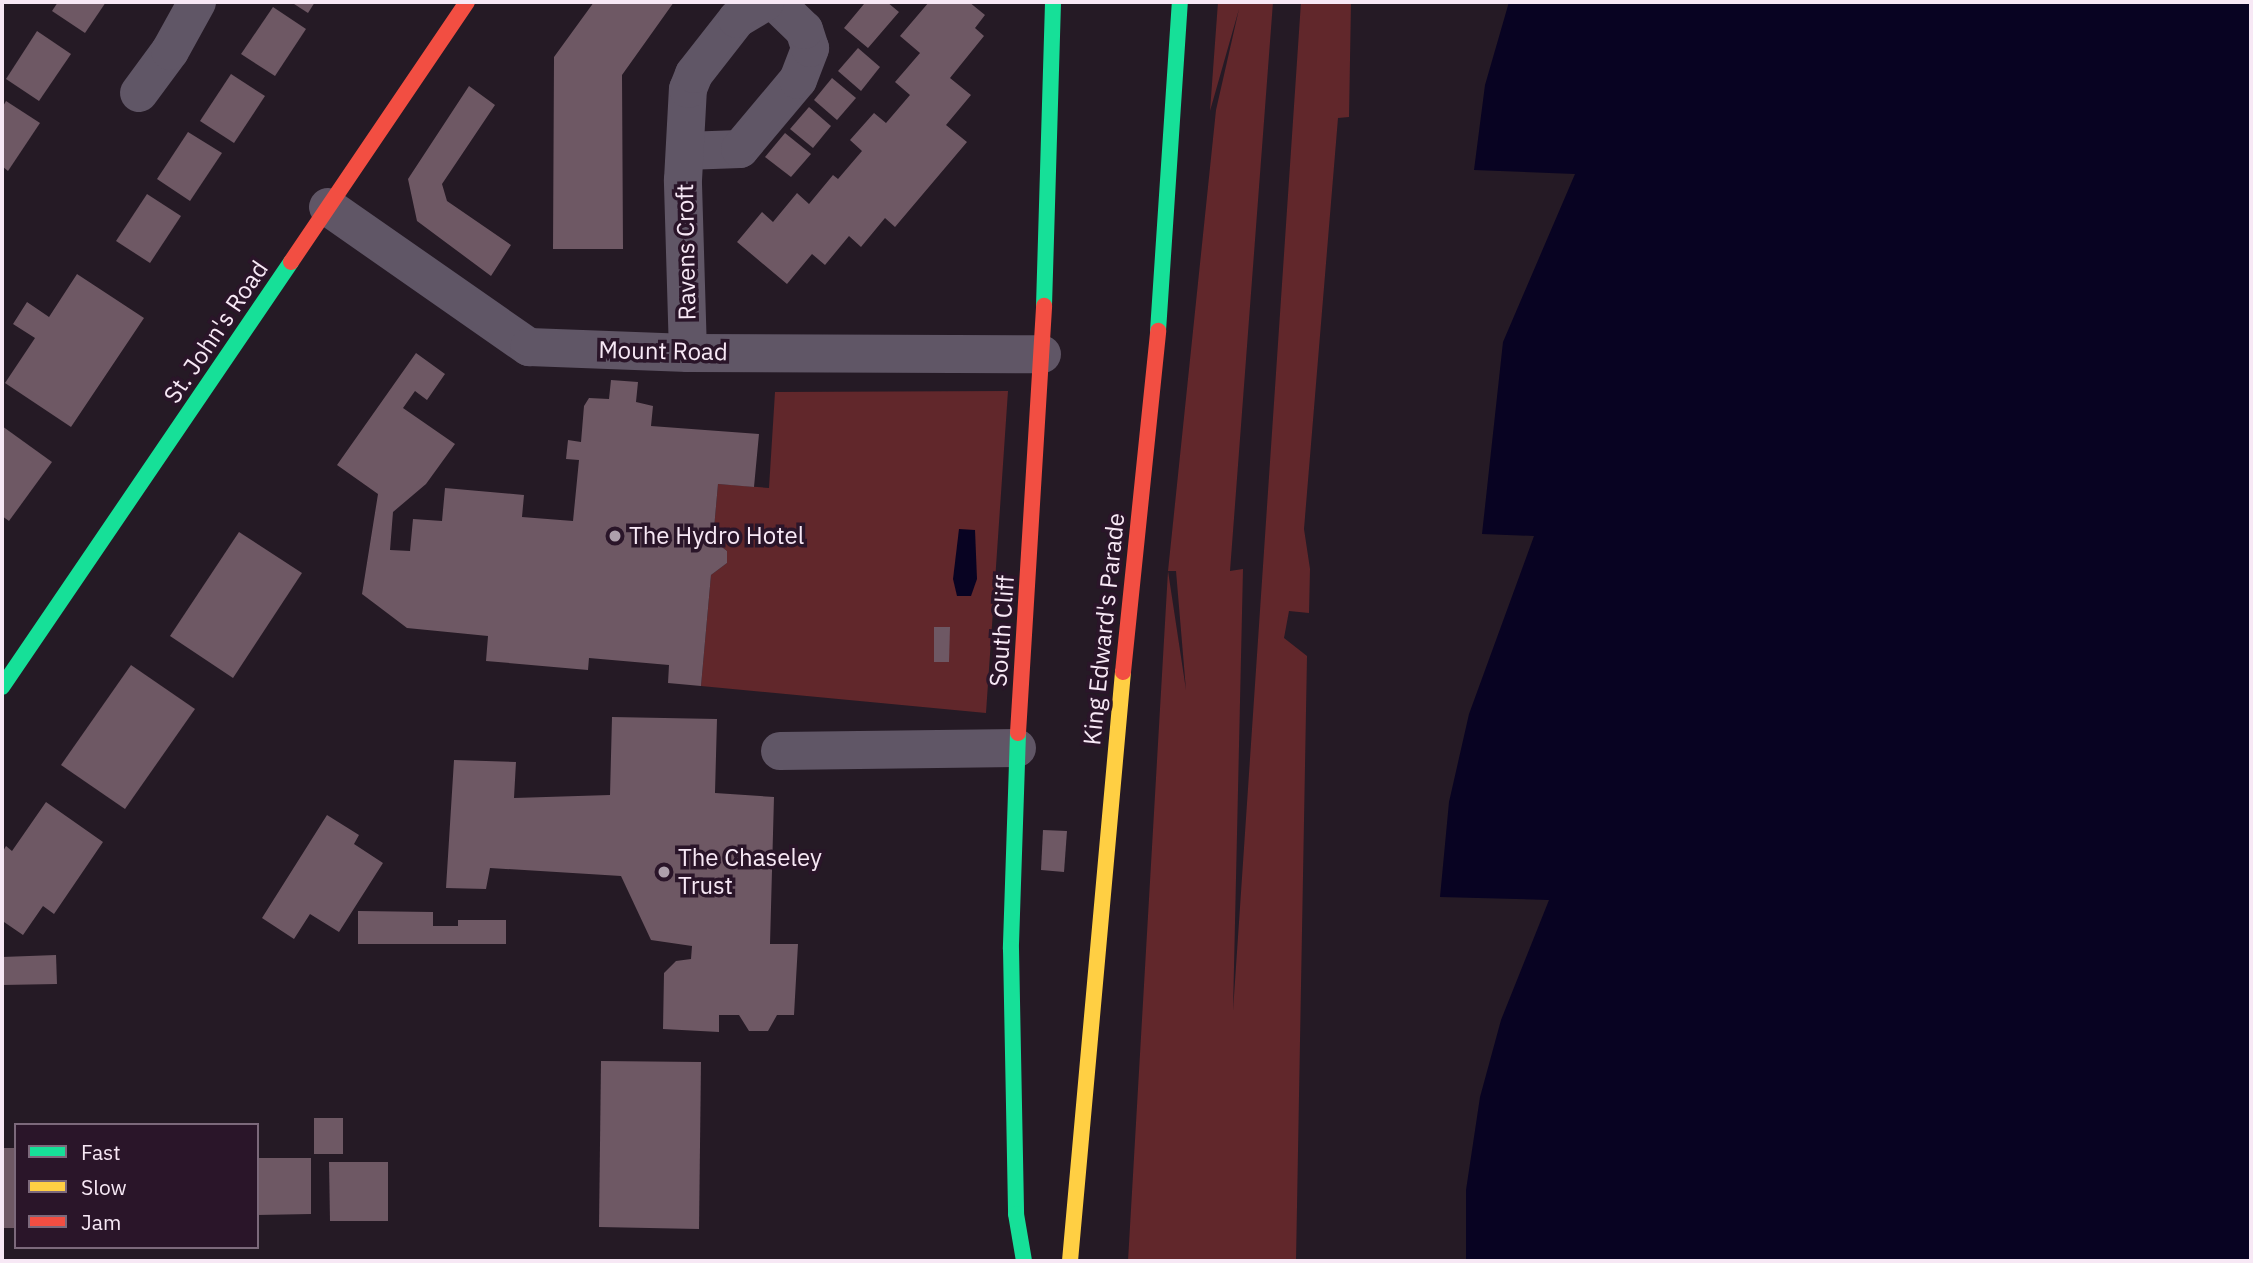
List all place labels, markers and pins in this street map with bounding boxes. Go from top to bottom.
place label: The Hydro Hotel [629,522,804,550]
marker: The Hydro Hotel [607,528,623,544]
place label: The Chaseley Trust [678,844,822,900]
marker: The Chaseley Trust [656,864,672,880]

